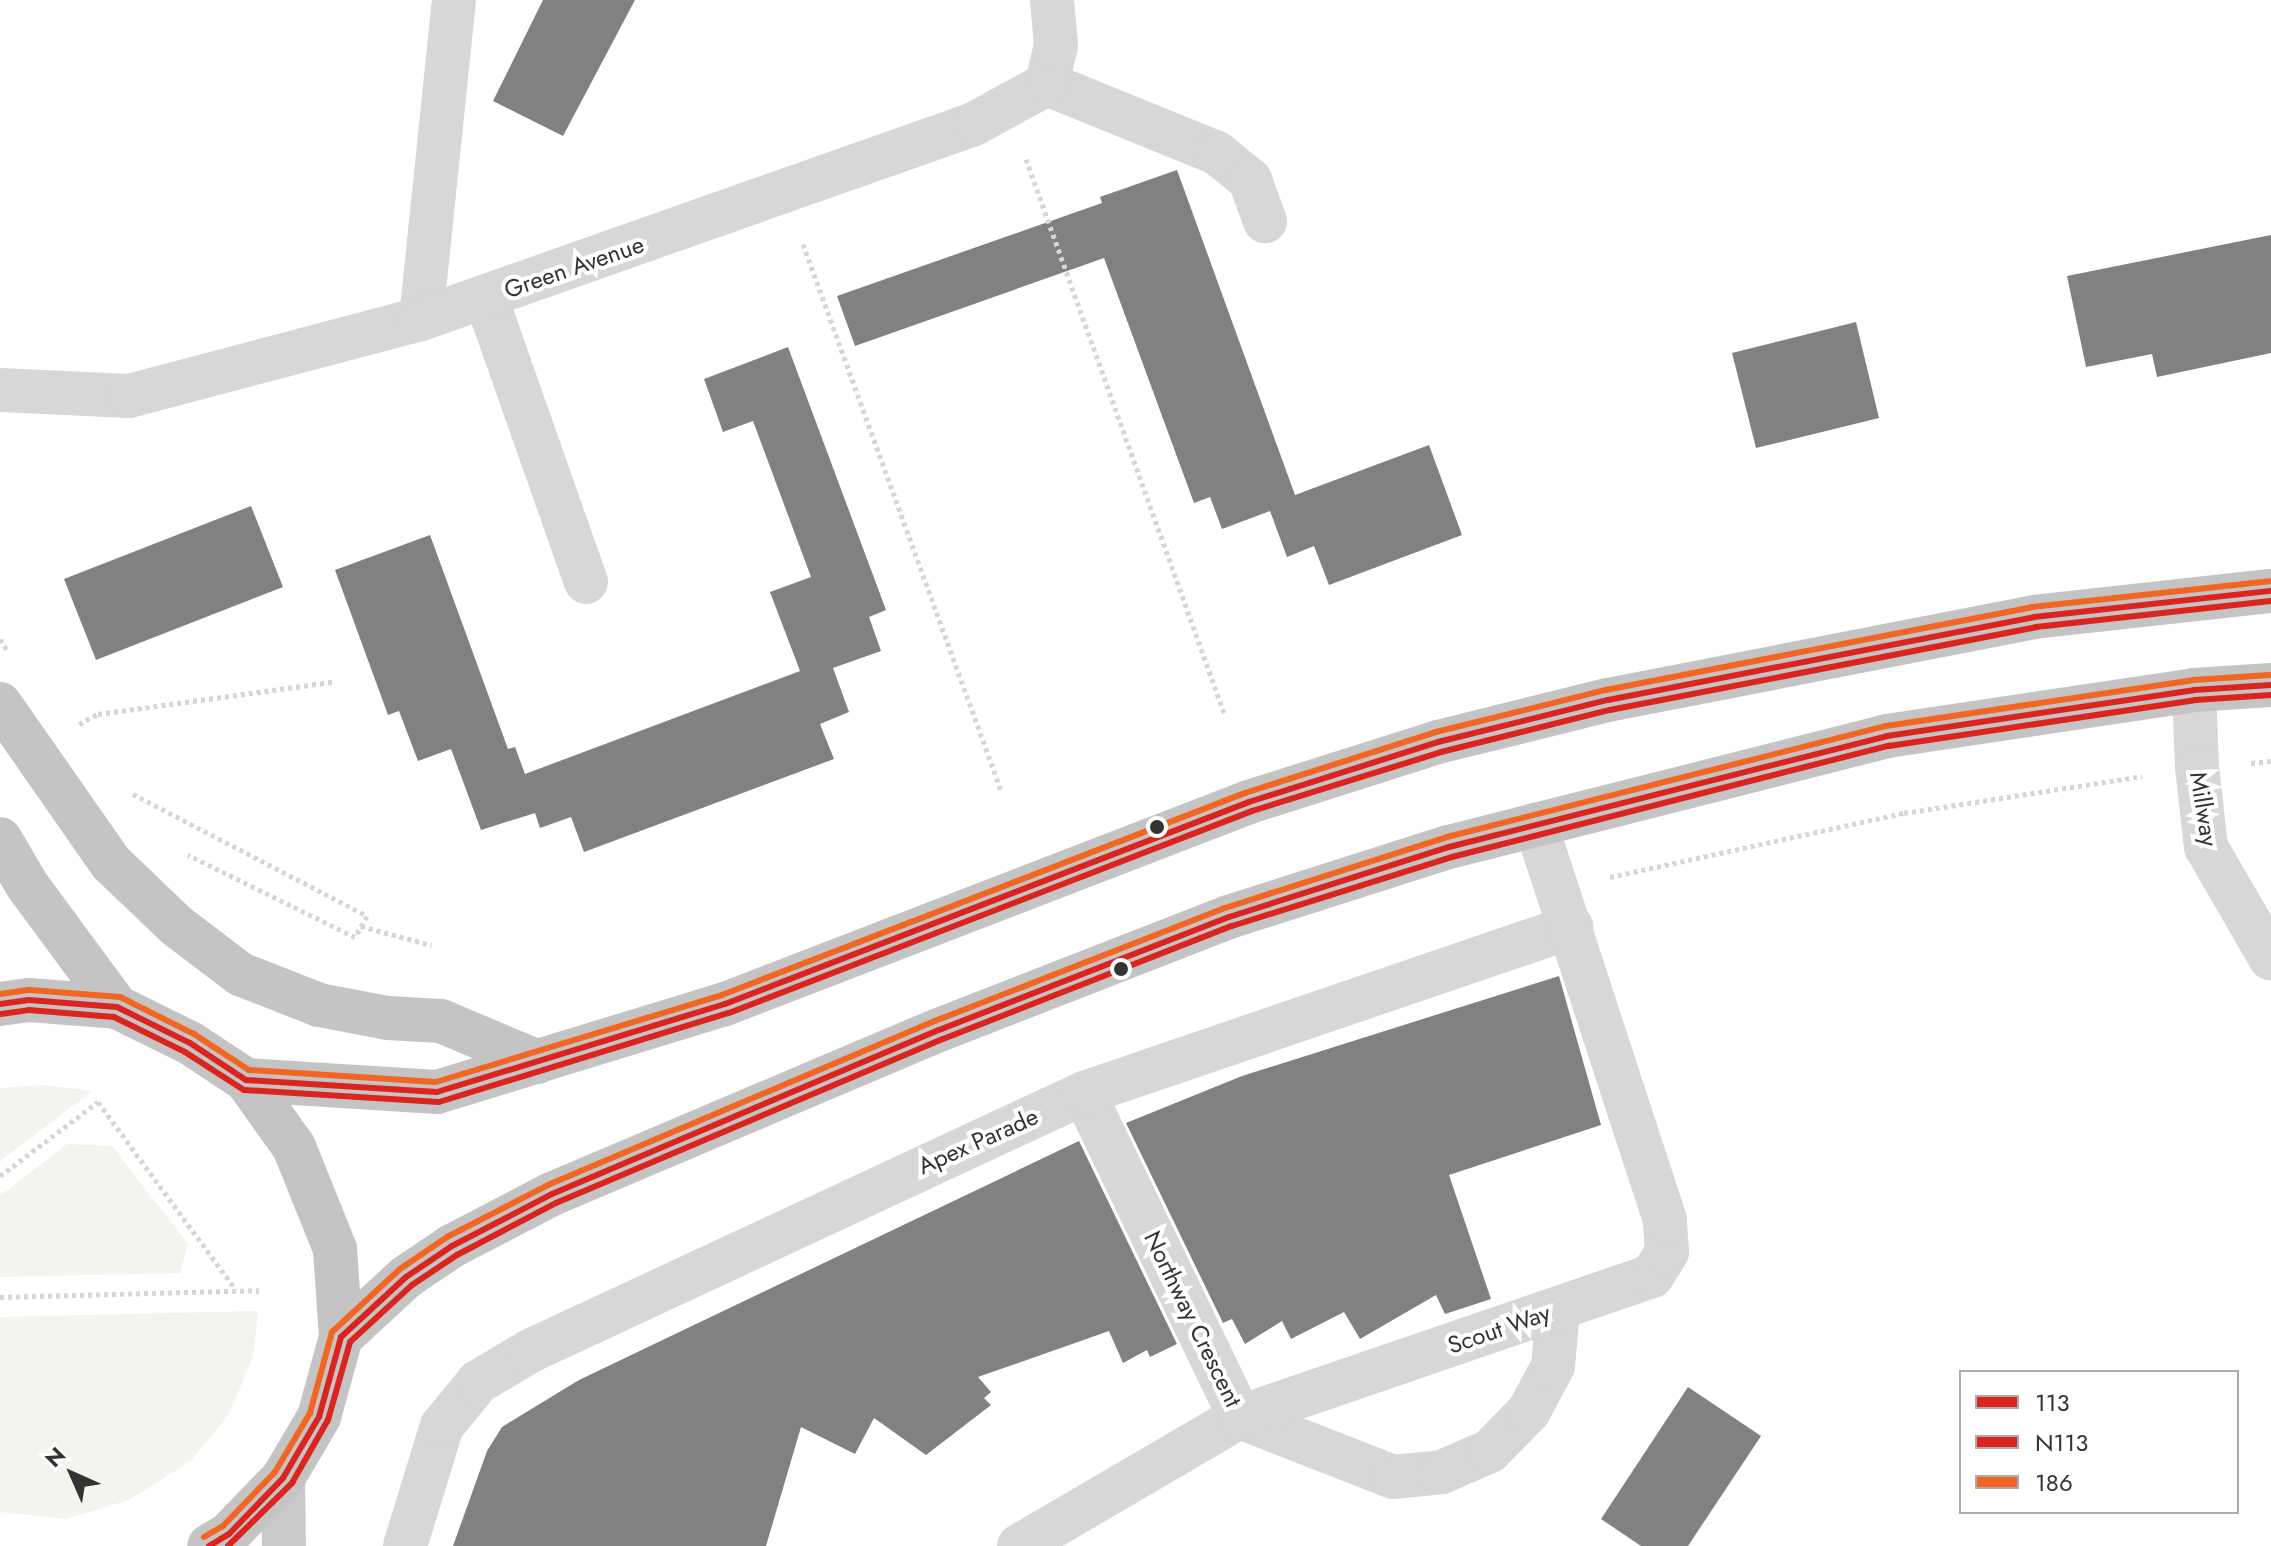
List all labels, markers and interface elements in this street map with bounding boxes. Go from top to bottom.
street label: Green Avenue [500,230,648,304]
street label: Millway [2184,770,2224,848]
unlabelled marker [1149,819,1165,835]
unlabelled marker [1113,961,1129,977]
street label: Apex Parade [913,1102,1043,1180]
street label: Northway Crescent [1138,1226,1248,1412]
street label: Scout Way [1444,1298,1554,1360]
legend [1959,1370,2239,1514]
text: 113 [2035,1385,2070,1420]
text: N113 [2035,1425,2088,1460]
north arrow [32,1434,112,1514]
text: N [38,1440,73,1475]
text: 186 [2035,1465,2073,1500]

